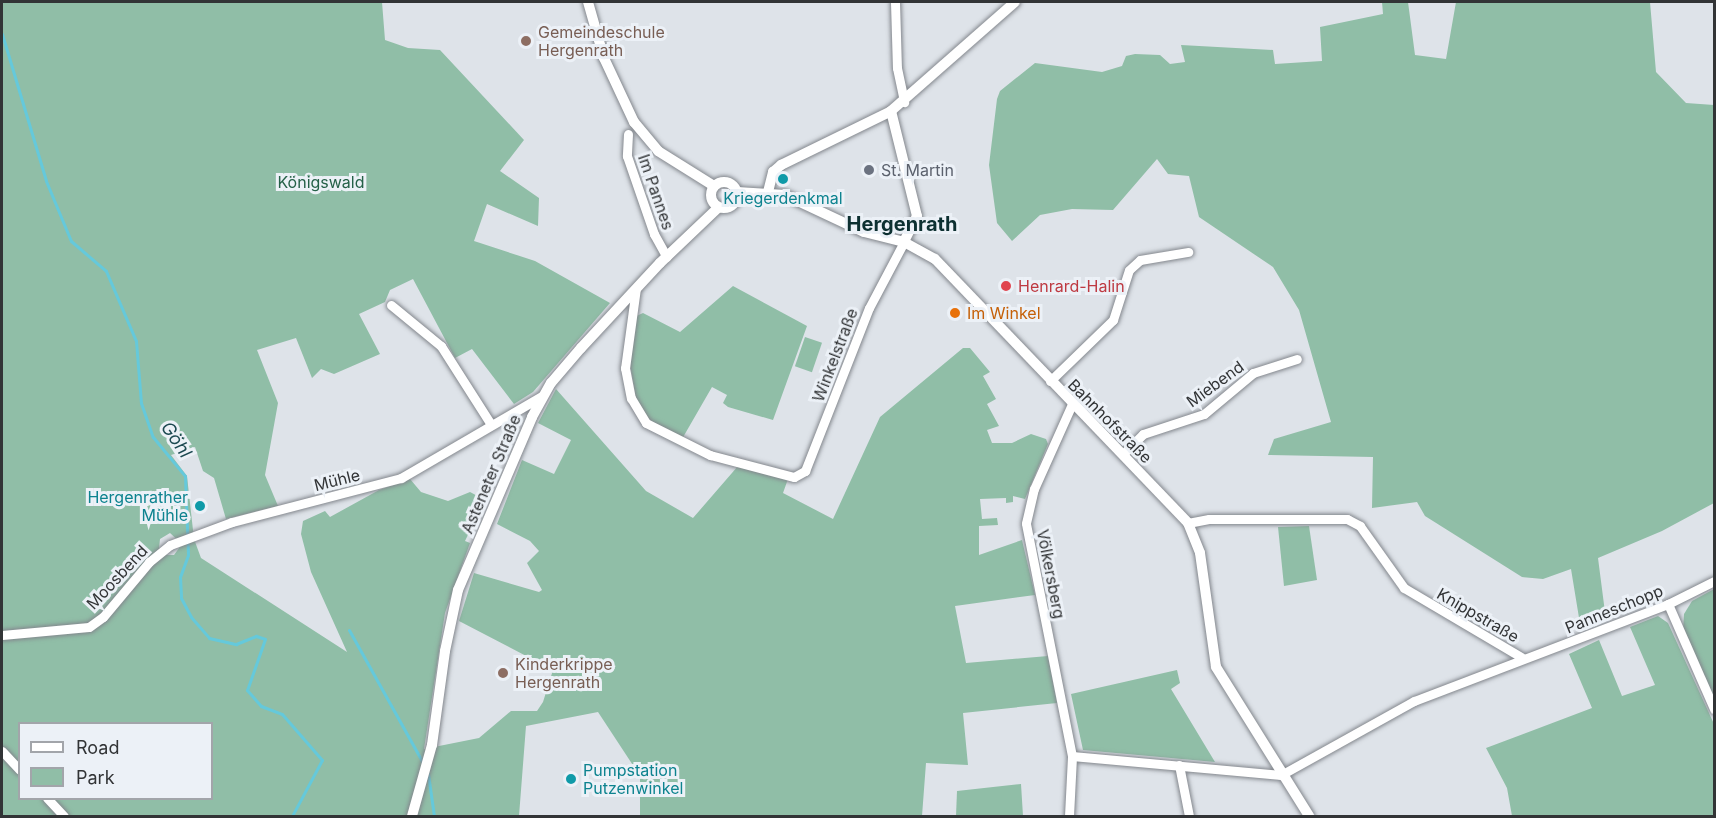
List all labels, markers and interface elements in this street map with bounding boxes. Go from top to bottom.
place label: Gemeindeschule Hergenrath [538,22,665,60]
marker: Gemeindeschule Hergenrath [519,34,533,48]
street label: Im Pannes [634,152,678,232]
place label: St. Martin [881,160,954,180]
marker: St. Martin [862,163,876,177]
park label: Königswald [277,172,365,192]
marker: Kriegerdenkmal [776,172,790,186]
place label: Kriegerdenkmal [723,188,843,208]
district label: Hergenrath [847,212,957,236]
place label: Henrard-Halin [1018,276,1125,296]
marker: Henrard-Halin [999,279,1013,293]
place label: Im Winkel [967,303,1041,323]
street label: Winkelstraße [808,306,862,404]
marker: Im Winkel [948,306,962,320]
street label: Miebend [1183,357,1247,411]
street label: Bahnhofstraße [1064,375,1156,467]
street label: Asteneter Straße [457,412,525,536]
water label: Göhl [156,418,196,462]
street label: Mühle [312,465,362,495]
place label: Hergenrather Mühle [87,487,188,525]
marker: Hergenrather Mühle [193,499,207,513]
street label: Völkersberg [1033,528,1069,620]
street label: Moosbend [83,541,151,613]
street label: Panneschopp [1562,581,1666,637]
street label: Knippstraße [1434,584,1522,646]
place label: Kinderkrippe Hergenrath [515,654,613,692]
marker: Kinderkrippe Hergenrath [496,666,510,680]
legend [18,722,213,800]
text: Road [76,737,119,758]
place label: Pumpstation Putzenwinkel [583,760,683,798]
text: Park [76,767,115,788]
marker: Pumpstation Putzenwinkel [564,772,578,786]

